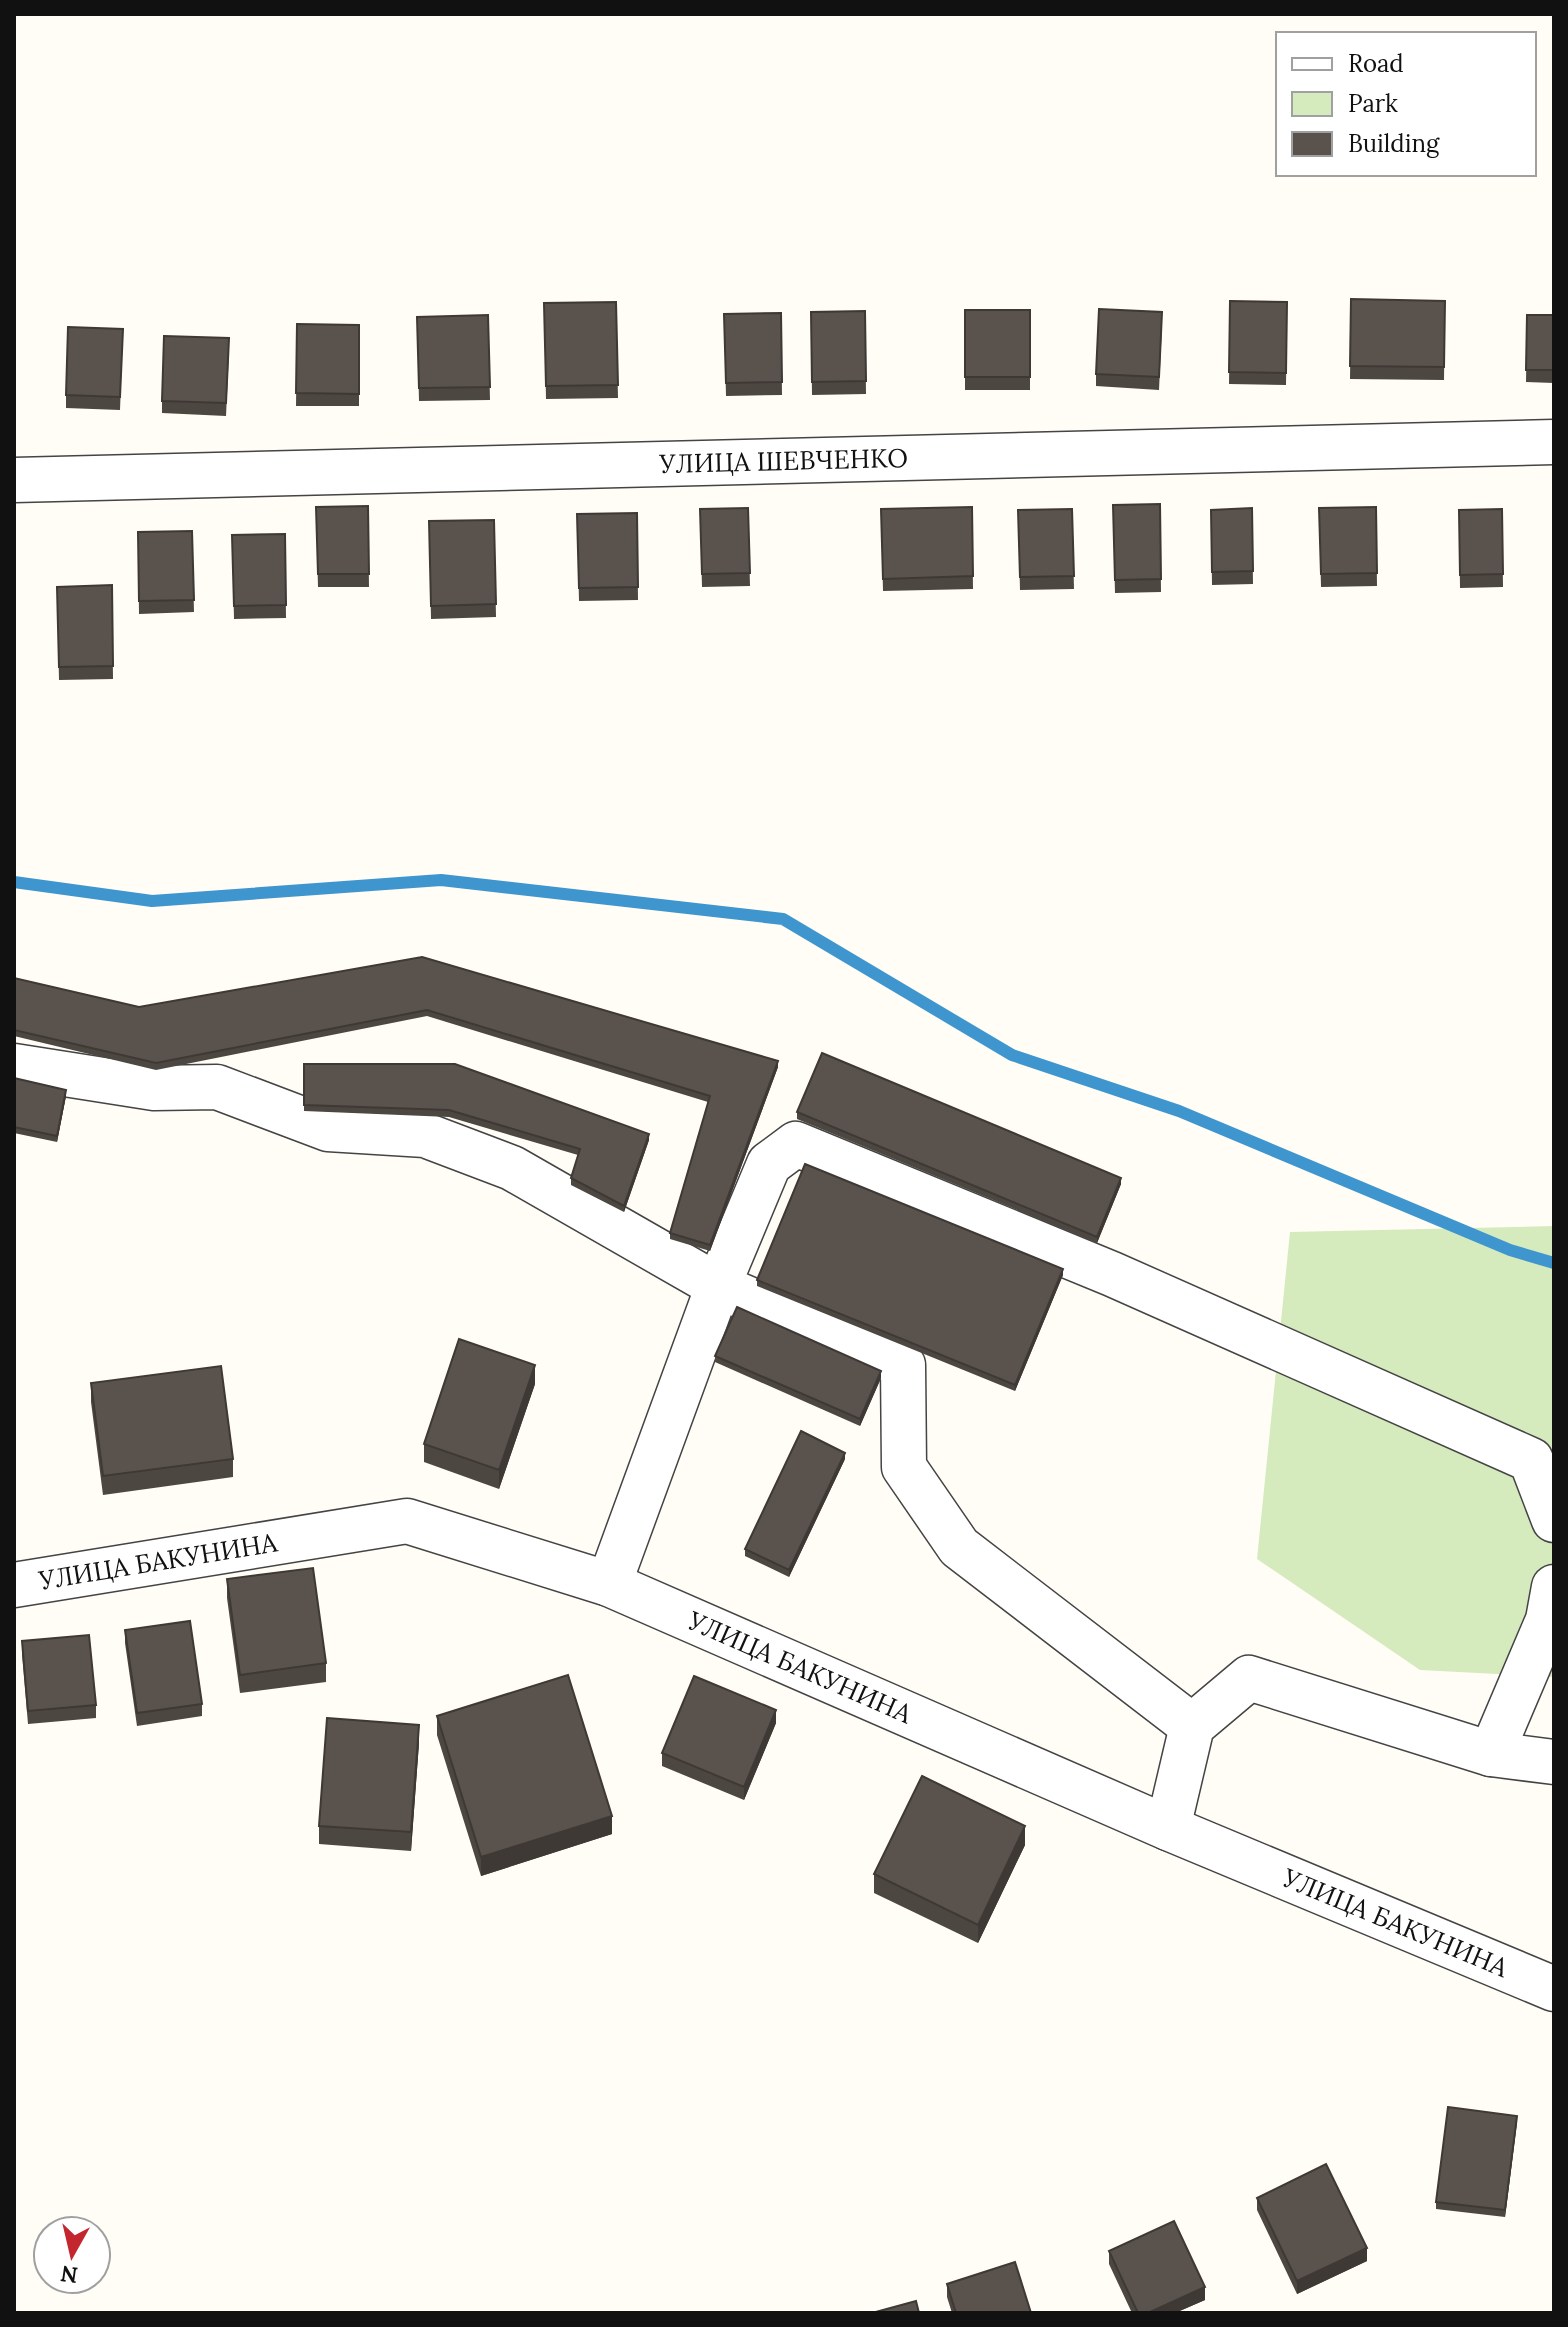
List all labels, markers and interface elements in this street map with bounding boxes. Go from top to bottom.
legend [1276,32,1536,176]
text: Road [1348,48,1404,79]
text: Park [1348,88,1398,119]
text: Building [1348,128,1440,159]
street label: УЛИЦА ШЕВЧЕНКО [658,441,908,480]
street label: УЛИЦА БАКУНИНА [36,1525,280,1597]
street label: УЛИЦА БАКУНИНА [682,1603,918,1730]
street label: УЛИЦА БАКУНИНА [1277,1860,1514,1984]
north arrow [32,2215,112,2295]
text: N [59,2260,80,2290]

